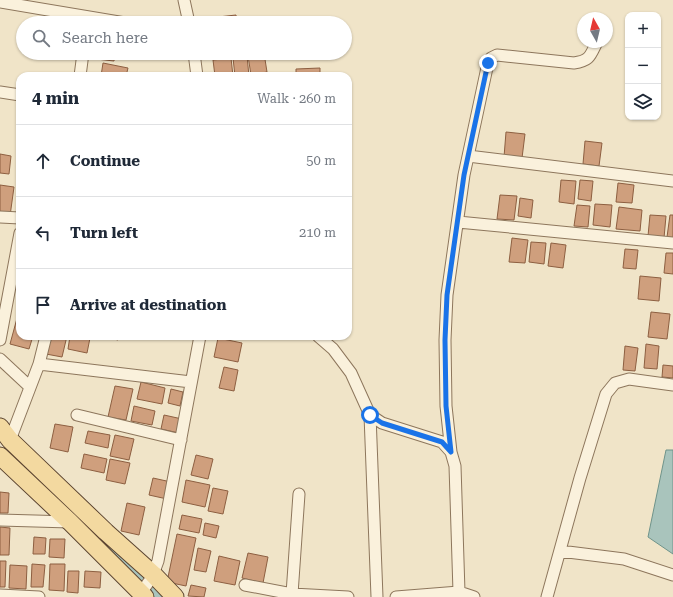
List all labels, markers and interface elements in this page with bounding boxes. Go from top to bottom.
north arrow [577,12,613,48]
map controls [625,12,661,120]
button: + [625,12,661,48]
search box [16,16,352,60]
icon: search [30,27,52,49]
text: Search here [62,29,148,47]
button: − [625,48,661,84]
route end [479,54,497,72]
button: layers [625,84,661,120]
text: 4 min [32,88,79,108]
text: Walk · 260 m [257,91,336,106]
icon: ahead [32,150,54,172]
text: Continue [70,152,140,170]
text: 50 m [306,153,336,168]
icon: left [32,222,54,244]
text: Turn left [70,224,138,242]
text: 210 m [299,225,336,240]
icon: arrive [32,294,54,316]
text: Arrive at destination [70,296,226,314]
route start [361,406,379,424]

